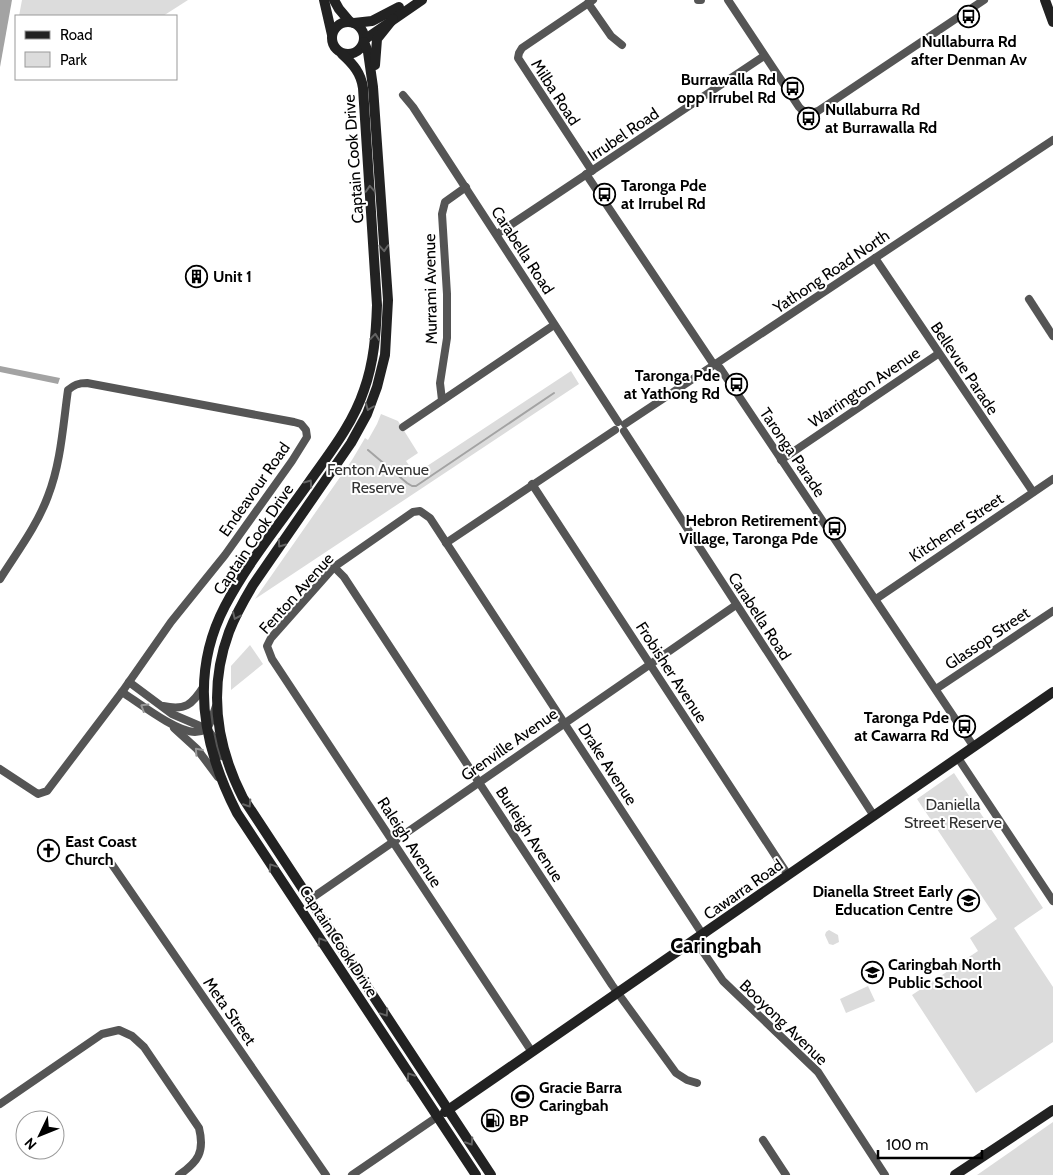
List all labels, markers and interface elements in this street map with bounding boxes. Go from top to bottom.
bus stop icon: Nullaburra Rd after Denman Av [957,5,981,29]
legend [15,15,178,80]
text: Road [60,26,93,44]
place label: Nullaburra Rd after Denman Av [911,32,1027,69]
text: Park [60,51,87,69]
street label: Milba Road [527,56,584,129]
place label: Burrawalla Rd opp Irrubel Rd [677,70,776,107]
bus stop icon: Burrawalla Rd opp Irrubel Rd [780,76,804,100]
street label: Captain Cook Drive [340,94,367,224]
place label: Nullaburra Rd at Burrawalla Rd [825,100,937,137]
street label: Irrubel Road [584,104,662,165]
bus stop icon: Nullaburra Rd at Burrawalla Rd [797,106,821,130]
place label: Taronga Pde at Irrubel Rd [621,176,706,213]
bus stop icon: Taronga Pde at Irrubel Rd [593,182,617,206]
one-way arrow [364,185,375,193]
street label: Carabella Road [487,203,558,298]
street label: Yathong Road North [769,225,893,318]
street label: Murrami Avenue [420,234,441,344]
one-way arrow [379,244,390,252]
building icon: Unit 1 [185,264,209,288]
place label: Unit 1 [213,267,252,286]
street label: Bellevue Parade [927,318,1003,418]
one-way arrow [369,333,380,341]
street label: Warrington Avenue [805,343,923,432]
place label: Taronga Pde at Yathong Rd [624,366,720,403]
bus stop icon: Taronga Pde at Yathong Rd [724,372,748,396]
one-way arrow [365,402,375,411]
street label: Taronga Parade [756,404,829,500]
street label: Endeavour Road [215,439,294,540]
park label: Fenton Avenue Reserve [327,460,429,497]
one-way arrow [303,479,312,489]
street label: Captain Cook Drive [209,480,297,598]
street label: Kitchener Street [906,489,1007,566]
place label: Hebron Retirement Village, Taronga Pde [679,511,818,548]
bus stop icon: Hebron Retirement Village, Taronga Pde [822,517,846,541]
one-way arrow [278,538,287,548]
street label: Fenton Avenue [255,549,338,638]
street label: Carabella Road [724,569,795,664]
street label: Glassop Street [941,603,1034,674]
one-way arrow [232,611,242,620]
street label: Frobisher Avenue [632,618,711,726]
one-way arrow [141,703,150,713]
street label: Grenville Avenue [457,704,561,785]
place label: Taronga Pde at Cawarra Rd [854,708,949,745]
bus stop icon: Taronga Pde at Cawarra Rd [953,714,977,738]
street label: Drake Avenue [574,720,641,809]
one-way arrow [195,747,204,756]
street label: Burleigh Avenue [492,783,567,885]
street label: Raleigh Avenue [373,794,446,891]
park label: Daniella Street Reserve [904,795,1002,832]
one-way arrow [241,799,251,808]
place label: East Coast Church [65,832,137,869]
church icon: East Coast Church [37,838,61,862]
street label: Cawarra Road [700,855,787,924]
one-way arrow [269,864,279,873]
street label: Captain Cook Drive [295,882,382,1001]
place label: Dianella Street Early Education Centre [812,882,953,919]
school or university icon: Dianella Street Early Education Centre [957,888,981,912]
district label: Caringbah [670,933,762,958]
one-way arrow [318,937,327,946]
place label: Caringbah North Public School [888,955,1001,992]
school or university icon: Caringbah North Public School [860,961,884,985]
street label: Meta Street [199,974,260,1049]
street label: Booyong Avenue [736,976,832,1069]
one-way arrow [379,1007,388,1017]
one-way arrow [407,1073,416,1082]
place label: Gracie Barra Caringbah [539,1078,622,1115]
sports icon: Gracie Barra Caringbah [511,1084,535,1108]
fuel station icon: BP [481,1108,505,1132]
north arrow [15,1110,65,1160]
place label: BP [509,1111,529,1130]
scale bar [878,1128,982,1160]
text: N [21,1134,40,1154]
one-way arrow [464,1136,473,1146]
text: 100 m [886,1136,928,1154]

